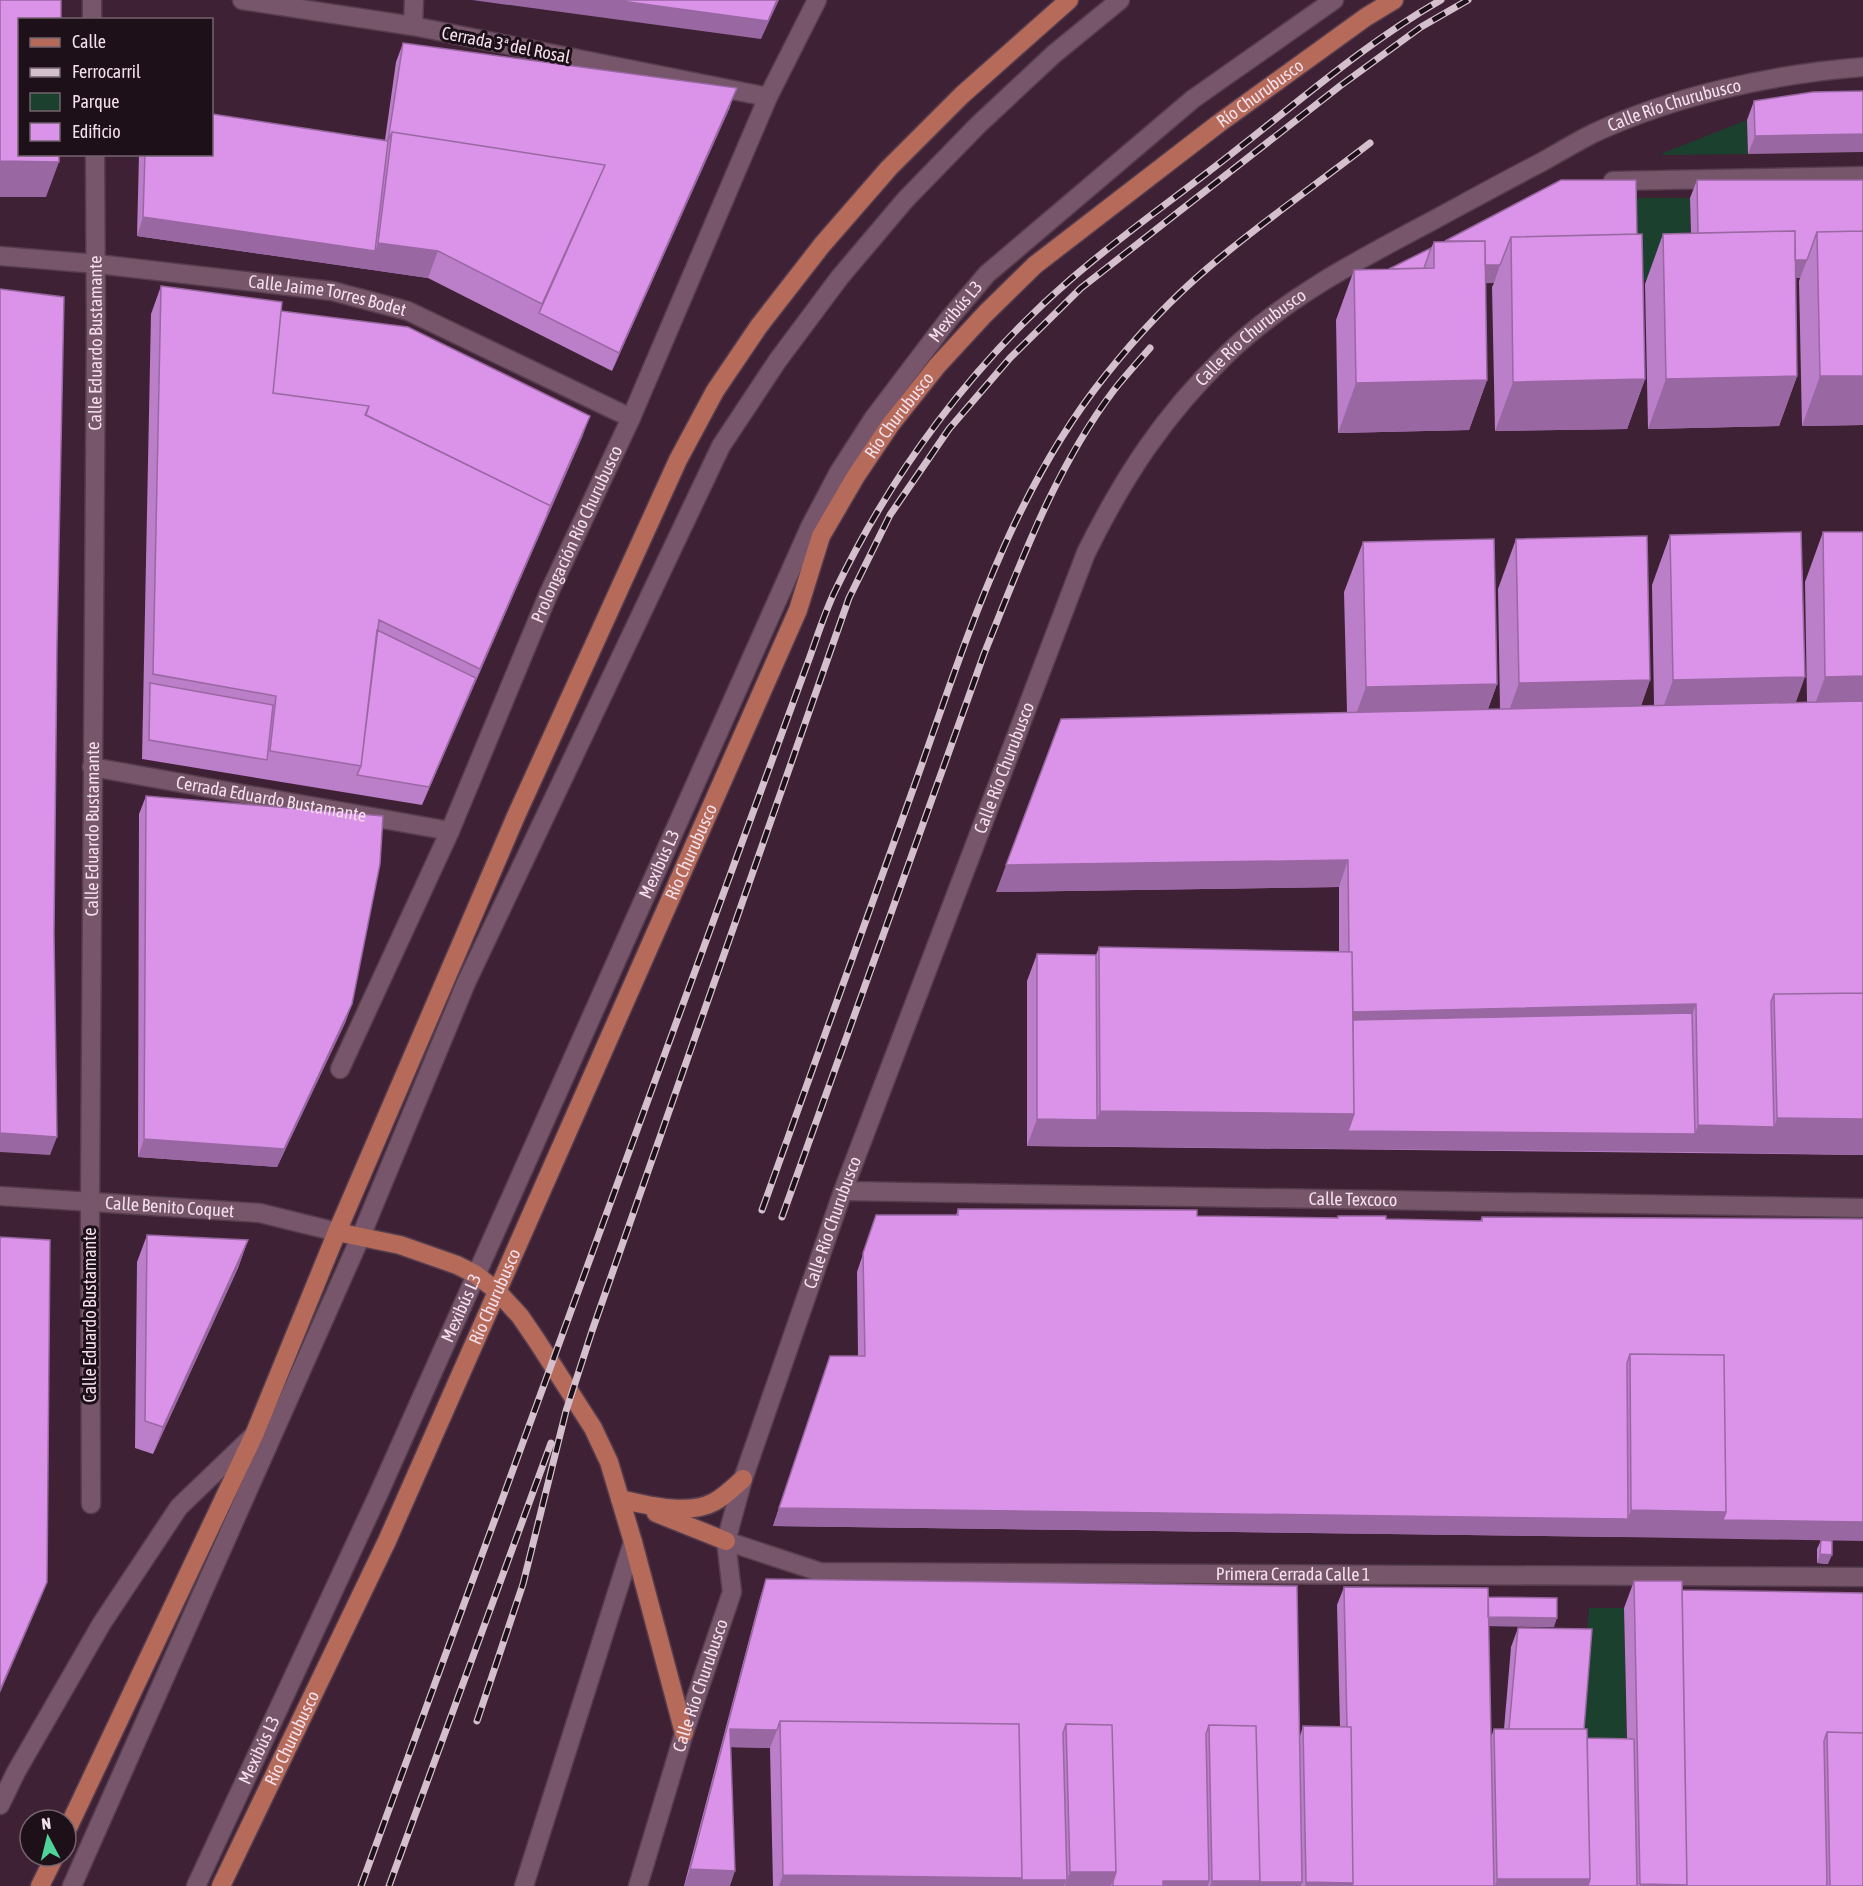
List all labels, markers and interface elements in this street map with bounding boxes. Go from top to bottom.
legend [18,18,213,156]
street label: Cerrada 3ª del Rosal [440,22,572,67]
text: Calle [72,31,106,52]
street label: Río Churubusco [1212,55,1307,132]
text: Ferrocarril [72,61,141,82]
street label: Calle Río Churubusco [1604,74,1743,136]
text: Parque [72,91,120,112]
text: Edificio [72,121,121,142]
street label: Calle Eduardo Bustamante [84,255,106,431]
street label: Calle Jaime Torres Bodet [247,270,409,320]
street label: Mexibús L3 [924,276,987,346]
street label: Calle Río Churubusco [1191,284,1310,390]
street label: Río Churubusco [860,368,938,462]
street label: Prolongación Río Churubusco [527,442,627,626]
street label: Calle Río Churubusco [969,699,1038,836]
street label: Calle Eduardo Bustamante [81,741,103,917]
street label: Cerrada Eduardo Bustamante [174,771,368,826]
street label: Río Churubusco [660,801,721,903]
street label: Mexibús L3 [635,826,684,902]
street label: Calle Río Churubusco [799,1153,865,1291]
street label: Calle Texcoco [1308,1188,1397,1210]
street label: Calle Benito Coquet [104,1192,235,1221]
street label: Calle Eduardo Bustamante [79,1228,100,1402]
street label: Río Churubusco [464,1245,525,1347]
street label: Mexibús L3 [437,1270,485,1345]
street label: Primera Cerrada Calle 1 [1216,1563,1370,1585]
street label: Calle Río Churubusco [668,1616,732,1754]
street label: Río Churubusco [260,1687,323,1789]
street label: Mexibús L3 [234,1712,284,1787]
north arrow [18,1808,78,1868]
text: N [40,1814,52,1833]

